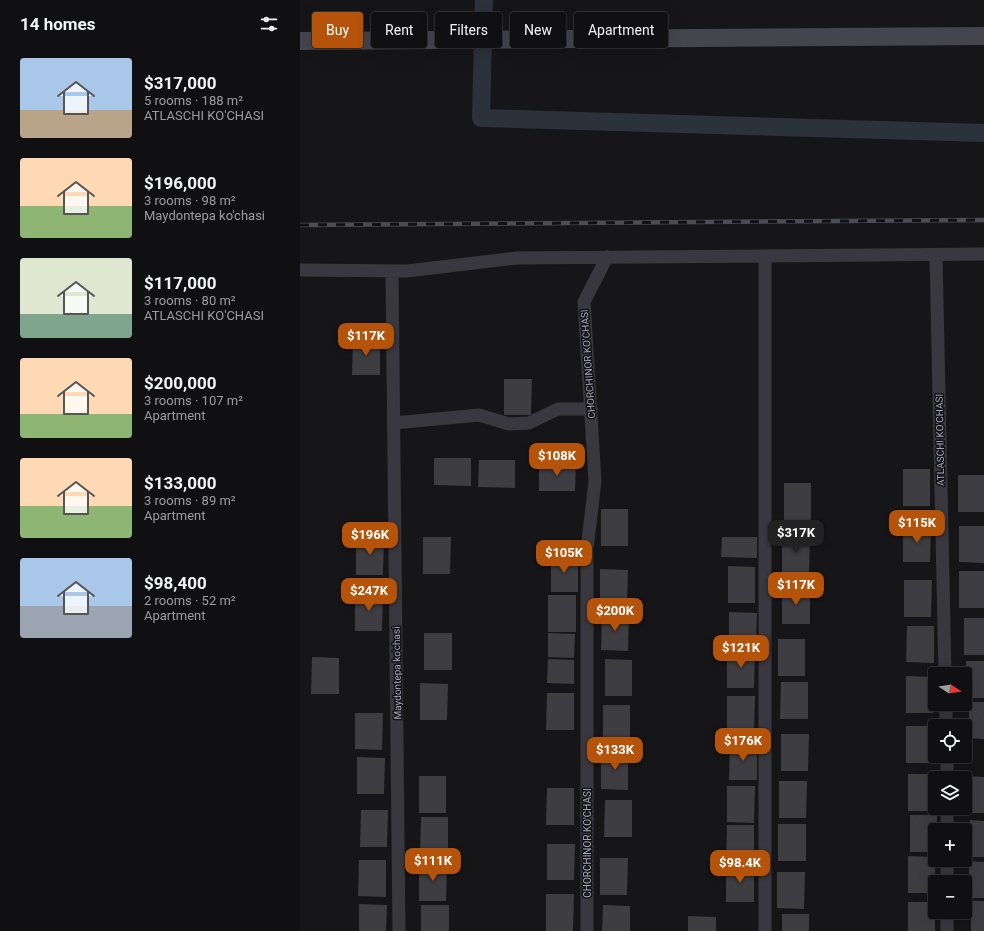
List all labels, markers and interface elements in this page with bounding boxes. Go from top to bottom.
chip: Buy [312,12,363,48]
chip: Rent [371,12,427,48]
chip: Filters [435,12,502,48]
chip: New [510,12,566,48]
chip: Apartment [574,12,668,48]
icon: filters [258,13,280,35]
text: 14 homes [20,14,96,34]
text: $317,000 [144,73,216,93]
icon: home [52,74,100,122]
text: 5 rooms · 188 m² [144,93,243,108]
text: ATLASCHI KO'CHASI [144,108,264,123]
text: $196,000 [144,173,216,193]
icon: home [52,174,100,222]
text: 3 rooms · 98 m² [144,193,236,208]
text: Maydontepa ko'chasi [144,208,265,223]
text: $117,000 [144,273,216,293]
icon: home [52,274,100,322]
text: 3 rooms · 80 m² [144,293,236,308]
text: ATLASCHI KO'CHASI [144,308,264,323]
street label: CHORCHINOR KO'CHASI [579,309,597,419]
pin: $117K [338,323,394,357]
text: $117K [347,328,385,343]
text: $200,000 [144,373,216,393]
icon: home [52,374,100,422]
text: 3 rooms · 107 m² [144,393,243,408]
street label: ATLASCHI KO'CHASI [934,394,946,486]
text: Apartment [144,408,206,423]
pin: $108K [529,443,585,477]
text: $108K [538,448,576,463]
text: $133,000 [144,473,216,493]
icon: home [52,474,100,522]
text: 3 rooms · 89 m² [144,493,236,508]
text: Apartment [144,508,206,523]
pin: $115K [889,510,945,544]
text: $115K [898,515,936,530]
pin: $317K [768,520,824,554]
pin: $196K [342,522,398,556]
text: $317K [777,525,815,540]
text: $196K [351,527,389,542]
pin: $105K [536,540,592,574]
text: $105K [545,545,583,560]
pin: $117K [768,572,824,606]
text: $98,400 [144,573,207,593]
icon: home [52,574,100,622]
text: $117K [777,577,815,592]
pin: $247K [341,578,397,612]
text: $247K [350,583,388,598]
text: 2 rooms · 52 m² [144,593,236,608]
pin: $200K [587,598,643,632]
text: $200K [596,603,634,618]
text: Apartment [144,608,206,623]
street label: Maydontepa ko'chasi [391,626,403,720]
pin: $121K [713,635,769,669]
text: $121K [722,640,760,655]
north arrow [928,667,972,711]
map controls [928,667,972,919]
button: locate [928,719,972,763]
pin: $176K [715,728,771,762]
text: $176K [724,733,762,748]
pin: $133K [587,737,643,771]
text: $133K [596,742,634,757]
button: layers [928,771,972,815]
street label: CHORCHINOR KO'CHASI [582,788,593,898]
button: + [928,823,972,867]
pin: $111K [405,848,461,882]
pin: $98.4K [707,850,773,884]
text: $111K [414,853,452,868]
text: $98.4K [719,855,761,870]
button: − [928,875,972,919]

